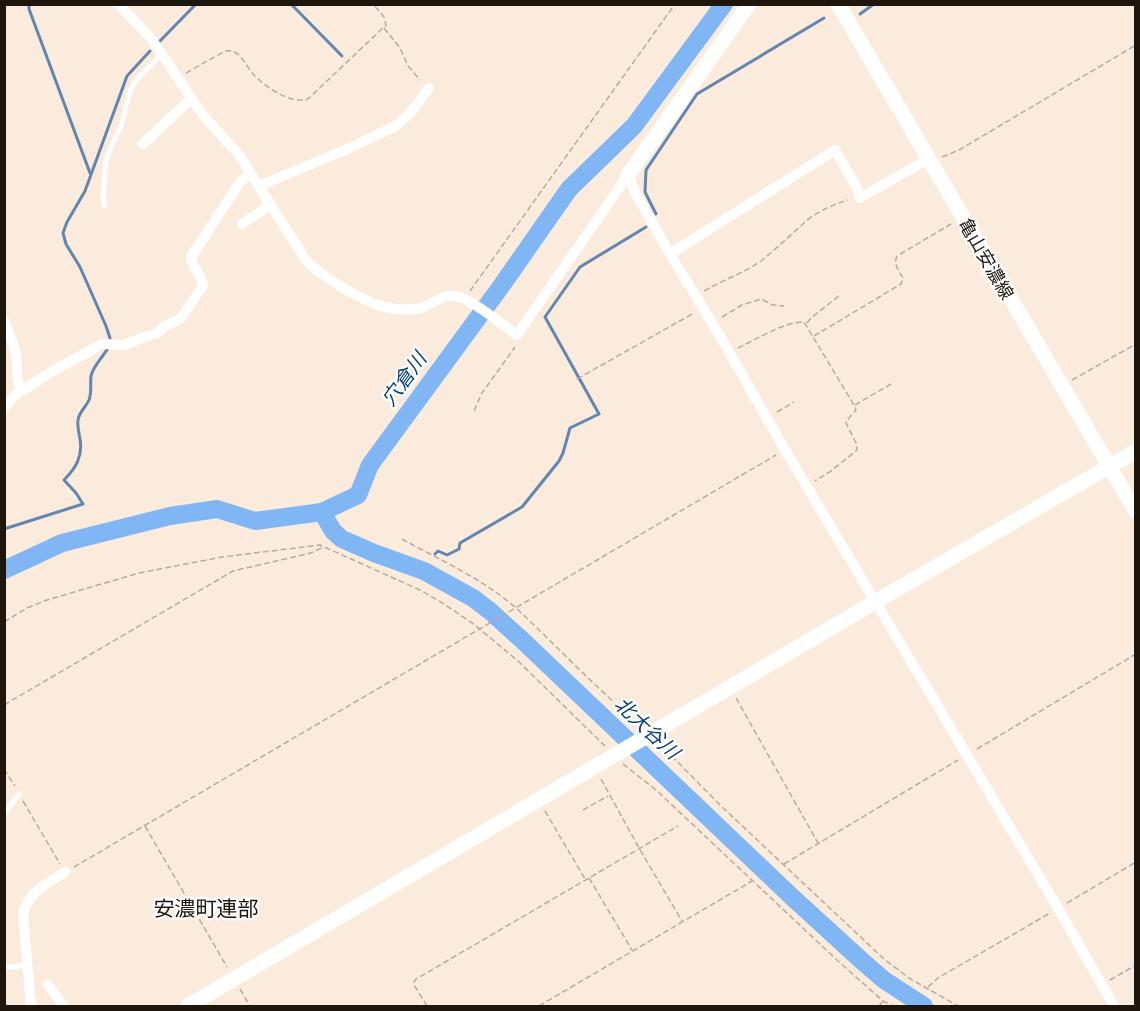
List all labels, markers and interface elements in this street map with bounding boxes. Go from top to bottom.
street label: 亀山安濃線 [954,215,1018,303]
water label: 穴倉川 [377,346,433,410]
water label: 北大谷川 [610,692,686,765]
district label: 安濃町連部 [154,896,259,921]

